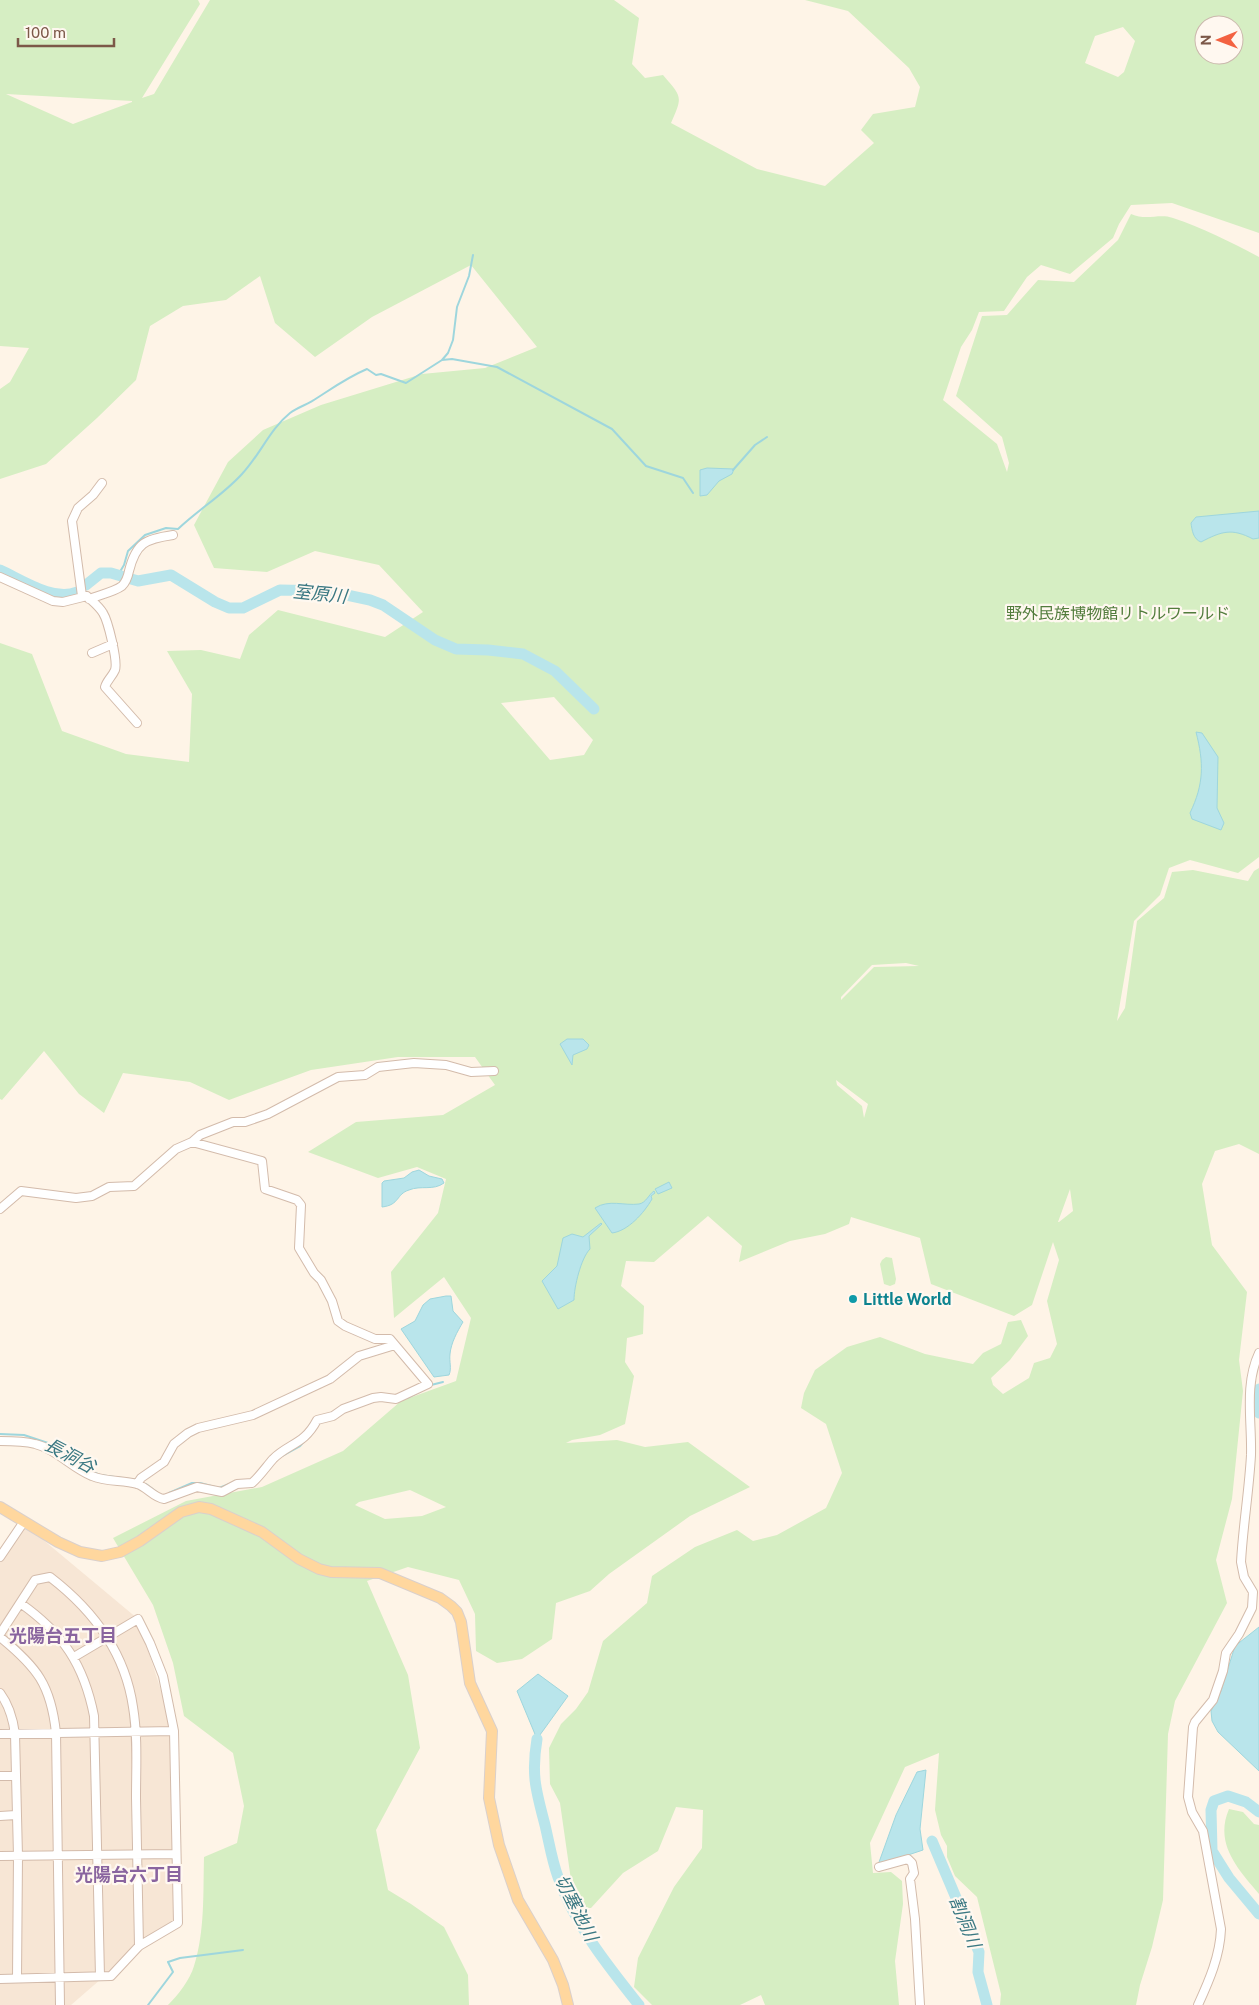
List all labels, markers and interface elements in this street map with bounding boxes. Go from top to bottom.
scale bar [18,15,114,47]
north arrow [1194,15,1244,65]
text: 100 m [25,24,66,41]
text: N [1198,35,1214,46]
water label: 室原川 [292,580,350,607]
park label: 野外民族博物館リトルワールド [1006,604,1230,623]
place label: Little World [863,1290,952,1309]
marker: Little World [847,1293,859,1305]
water label: 長洞谷 [41,1434,101,1478]
district label: 光陽台五丁目 [9,1625,117,1646]
district label: 光陽台六丁目 [75,1864,183,1885]
water label: 切塞池川 [551,1871,603,1946]
water label: 割洞川 [946,1893,986,1953]

